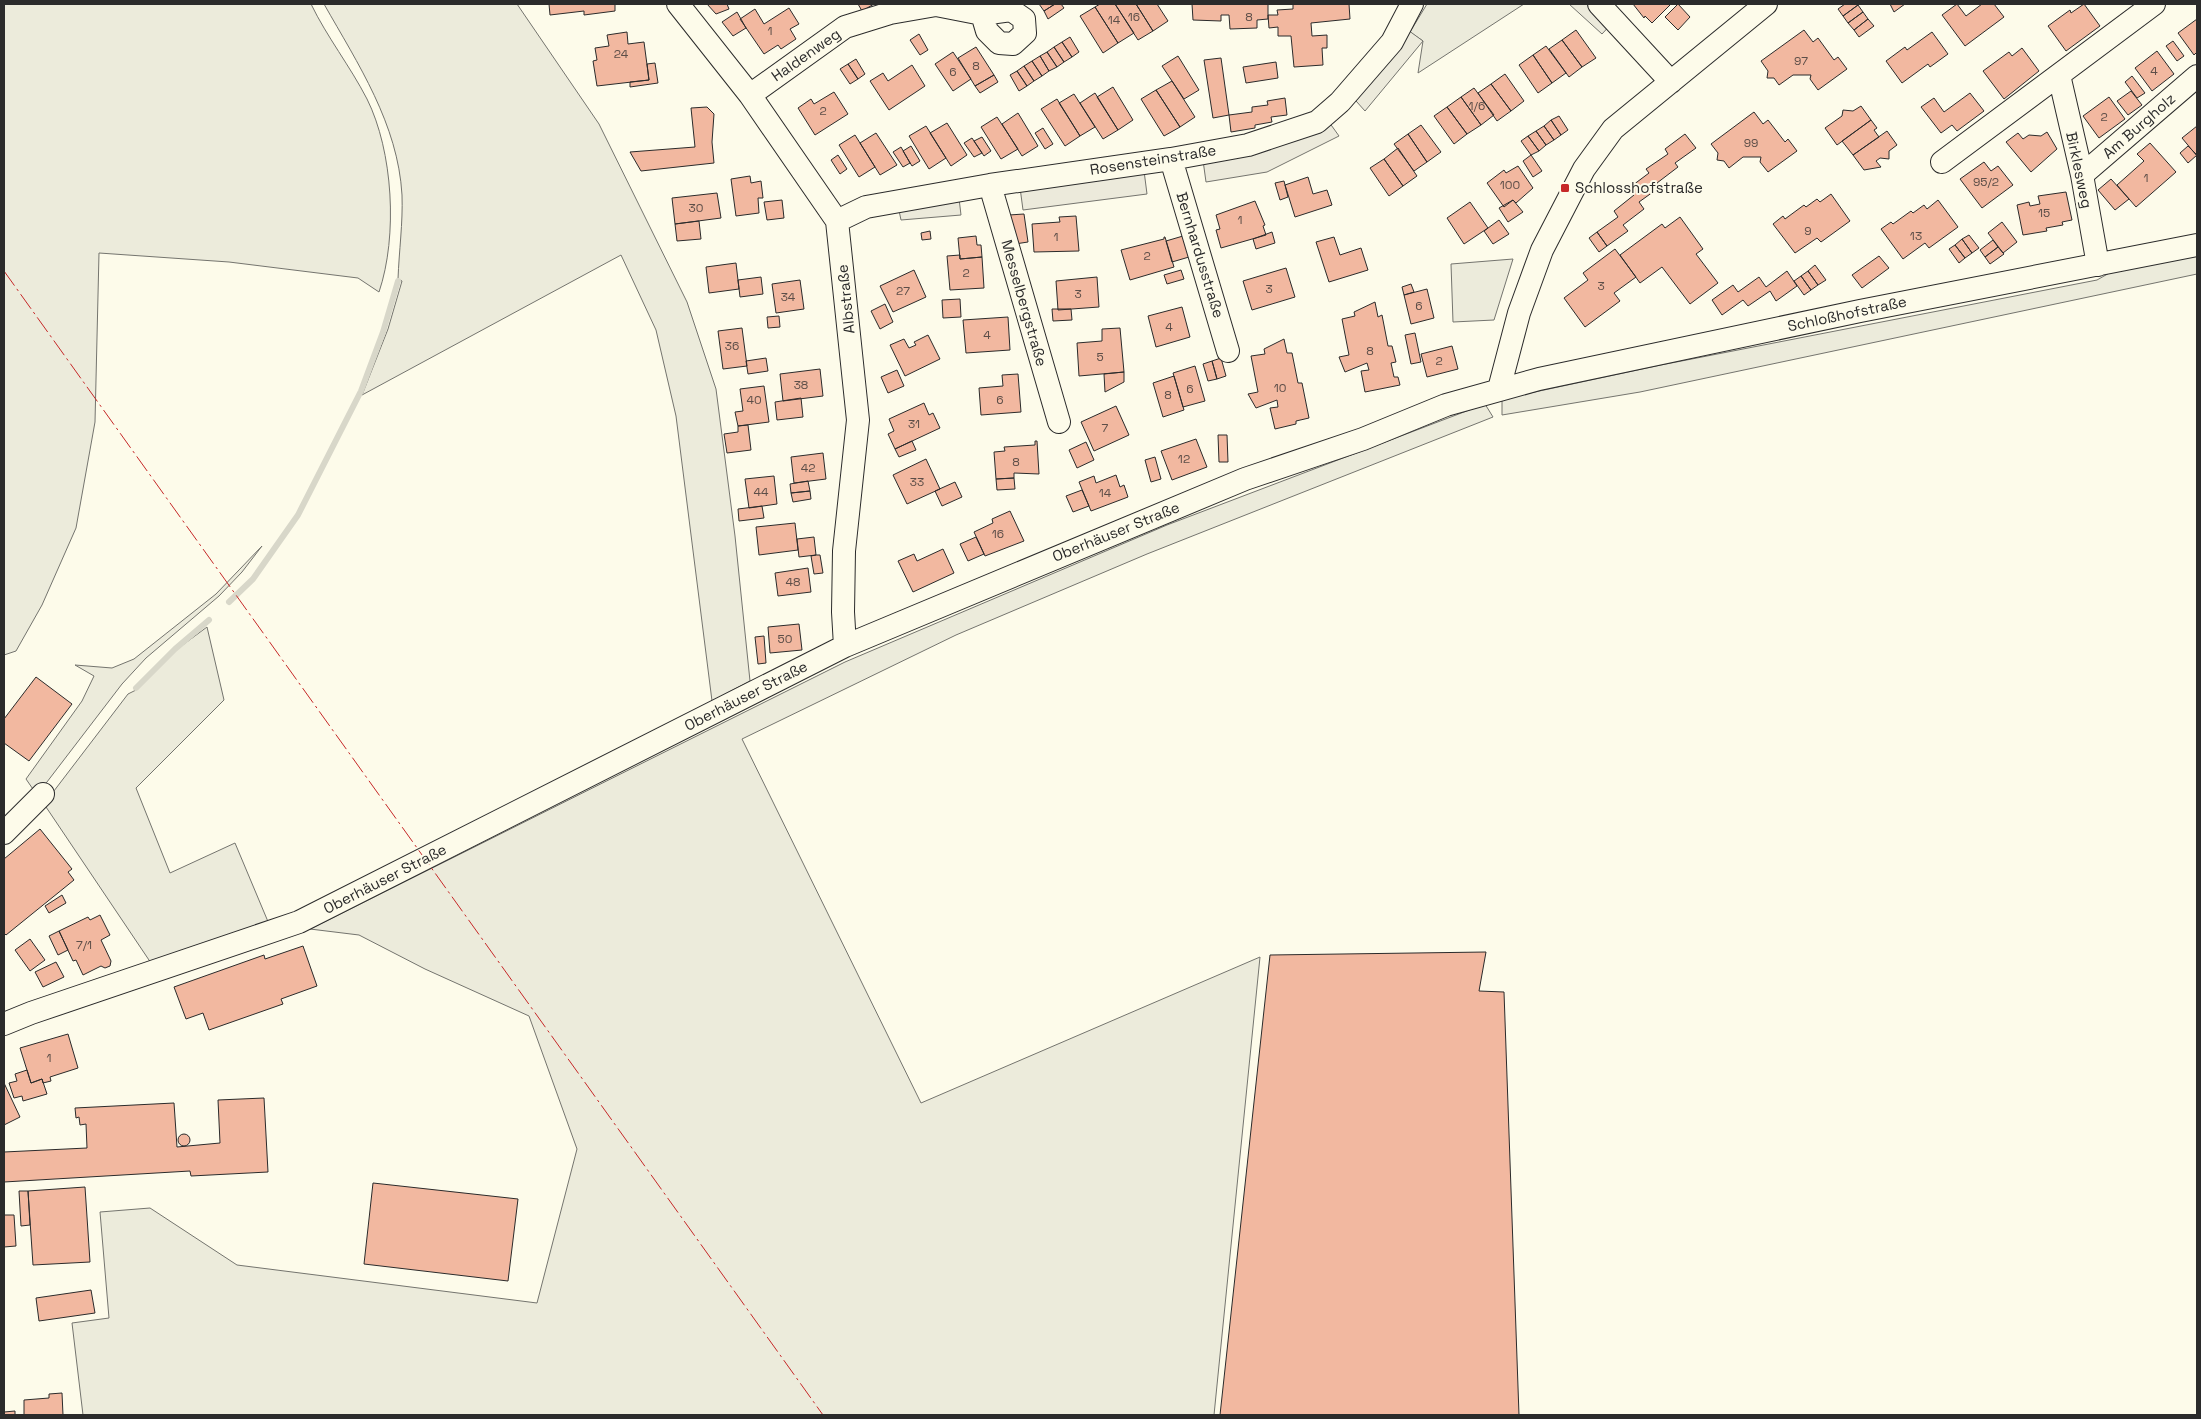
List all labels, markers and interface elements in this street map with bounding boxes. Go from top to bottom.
house number: 16 [1128,9,1140,25]
house number: 8 [1245,9,1253,25]
house number: 14 [1108,12,1121,28]
house number: 1 [767,23,773,39]
street label: Haldenweg [767,24,844,85]
house number: 24 [614,46,629,62]
house number: 97 [1794,53,1808,69]
house number: 8 [972,58,980,74]
house number: 4 [2150,63,2158,79]
house number: 6 [949,64,957,80]
street label: Am Burgholz [2098,89,2179,162]
house number: 1/6 [1469,98,1485,114]
house number: 2 [819,103,827,119]
house number: 2 [2100,109,2108,125]
street label: Birklesweg [2062,130,2097,210]
house number: 99 [1744,135,1758,151]
street label: Rosensteinstraße [1088,140,1218,179]
house number: 1 [2143,170,2149,186]
house number: 95/2 [1973,174,1999,190]
house number: 100 [1500,177,1520,193]
place label: Schlosshofstraße [1575,178,1703,197]
marker: Schlosshofstraße [1559,182,1571,194]
street label: Bernhardusstraße [1172,190,1229,320]
house number: 30 [689,200,703,216]
house number: 15 [2038,205,2050,221]
house number: 1 [1237,212,1243,228]
house number: 9 [1804,223,1812,239]
house number: 13 [1910,228,1922,244]
house number: 1 [1053,229,1059,245]
street label: Messelbergstraße [997,237,1052,368]
house number: 2 [1143,248,1151,264]
street label: Albstraße [832,263,859,335]
house number: 2 [962,265,970,281]
house number: 3 [1597,278,1605,294]
house number: 3 [1265,281,1273,297]
house number: 27 [896,283,910,299]
house number: 3 [1074,286,1082,302]
house number: 34 [781,289,796,305]
street label: Schloßhofstraße [1786,292,1908,335]
house number: 6 [1415,298,1423,314]
house number: 4 [1165,319,1173,335]
house number: 4 [983,327,991,343]
house number: 36 [725,338,739,354]
house number: 8 [1366,343,1374,359]
house number: 5 [1096,349,1104,365]
house number: 2 [1435,353,1443,369]
house number: 38 [794,377,808,393]
house number: 10 [1274,380,1286,396]
house number: 6 [1186,381,1194,397]
house number: 8 [1164,387,1172,403]
house number: 40 [746,392,762,408]
house number: 6 [996,392,1004,408]
house number: 31 [908,416,920,432]
house number: 7 [1102,420,1109,436]
house number: 12 [1178,451,1190,467]
house number: 8 [1012,454,1020,470]
house number: 42 [801,460,815,476]
house number: 33 [910,474,924,490]
house number: 44 [753,484,769,500]
house number: 14 [1099,485,1112,501]
street label: Oberhäuser Straße [1049,497,1182,566]
house number: 16 [992,526,1004,542]
house number: 48 [786,574,800,590]
house number: 50 [778,631,792,647]
street label: Oberhäuser Straße [681,656,811,735]
street label: Oberhäuser Straße [320,839,450,918]
house number: 7/1 [76,937,92,953]
house number: 1 [46,1050,52,1066]

